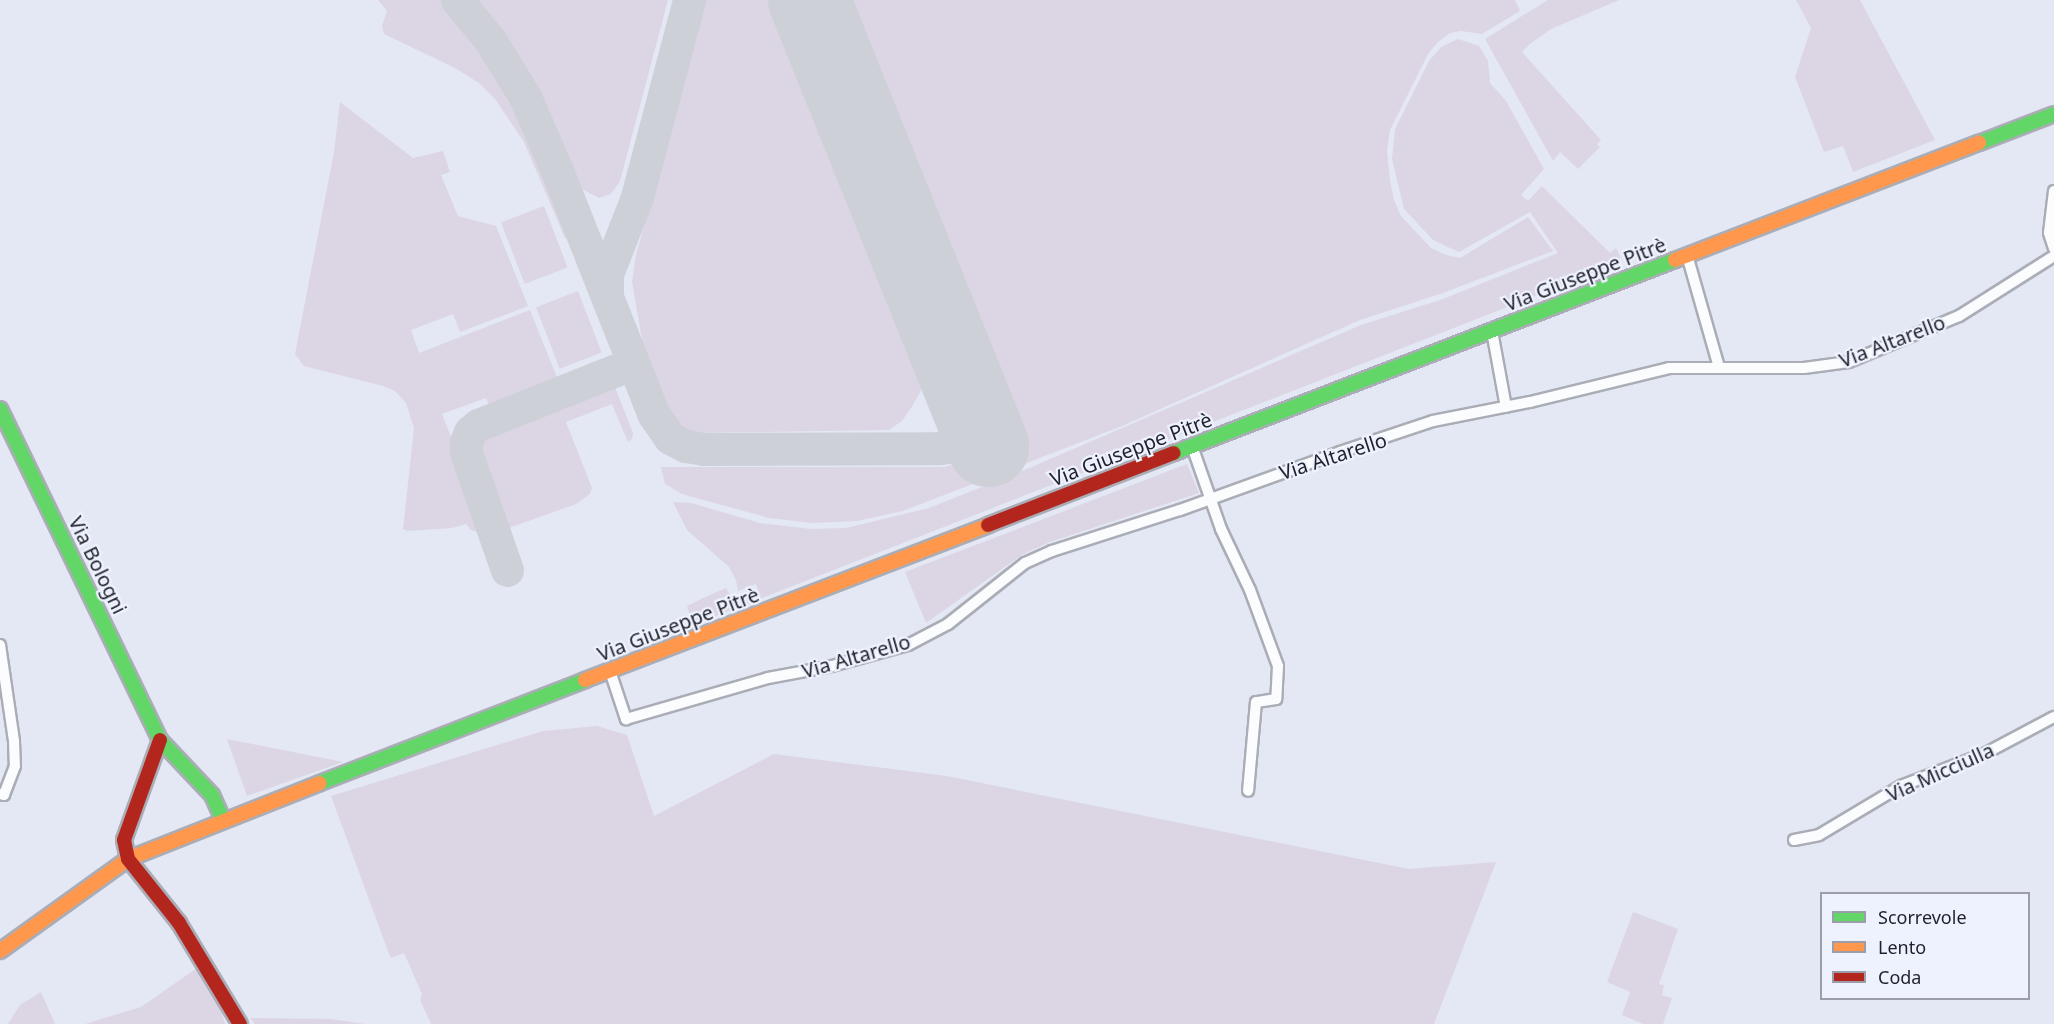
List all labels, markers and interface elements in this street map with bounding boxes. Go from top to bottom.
street label: Via Giuseppe Pitrè [1501,232,1669,316]
street label: Via Altarello [1836,310,1948,372]
street label: Via Giuseppe Pitrè [1047,407,1215,491]
street label: Via Altarello [1276,427,1390,485]
street label: Via Bologni [64,512,132,618]
street label: Via Giuseppe Pitrè [594,582,762,666]
street label: Via Altarello [799,629,913,683]
street label: Via Micciulla [1883,738,1997,806]
legend [1820,892,2030,1000]
text: Scorrevole [1878,905,1967,929]
text: Lento [1878,935,1926,959]
text: Coda [1878,965,1921,989]

